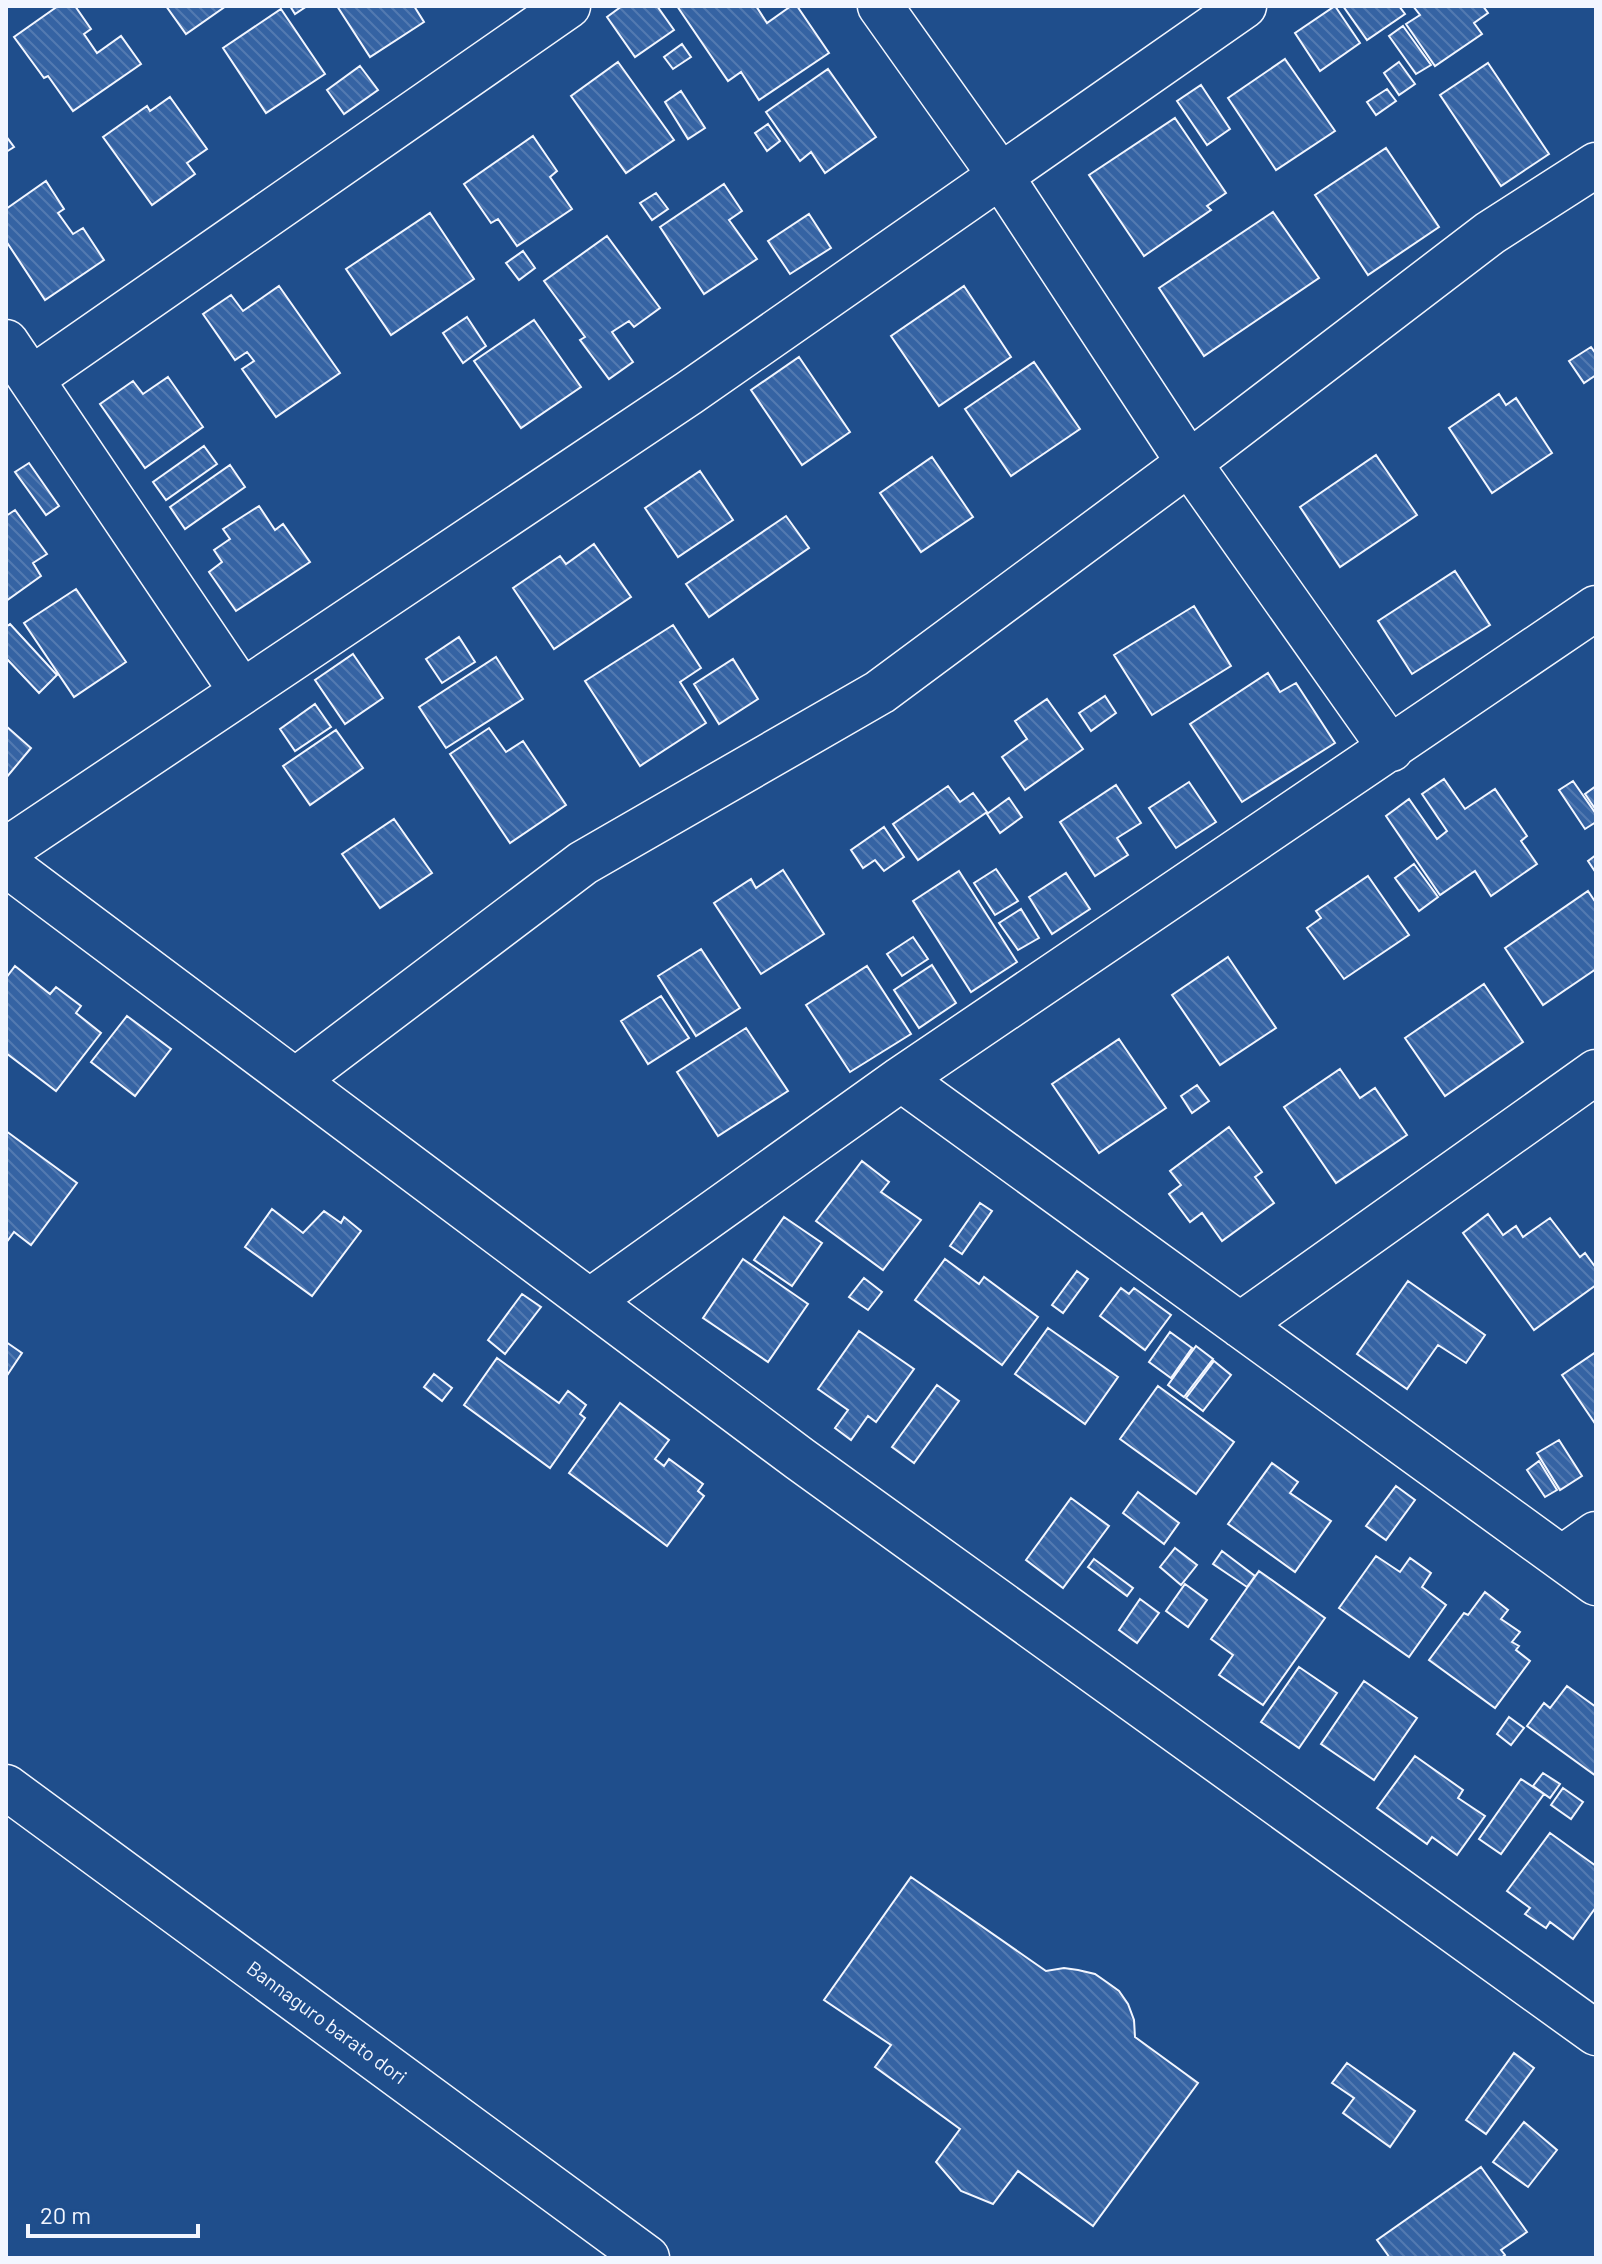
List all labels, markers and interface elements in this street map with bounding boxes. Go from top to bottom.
street label: Bannaguro barato dori [243,1955,412,2089]
scale bar [28,2188,198,2238]
text: 20 m [40,2200,91,2229]

